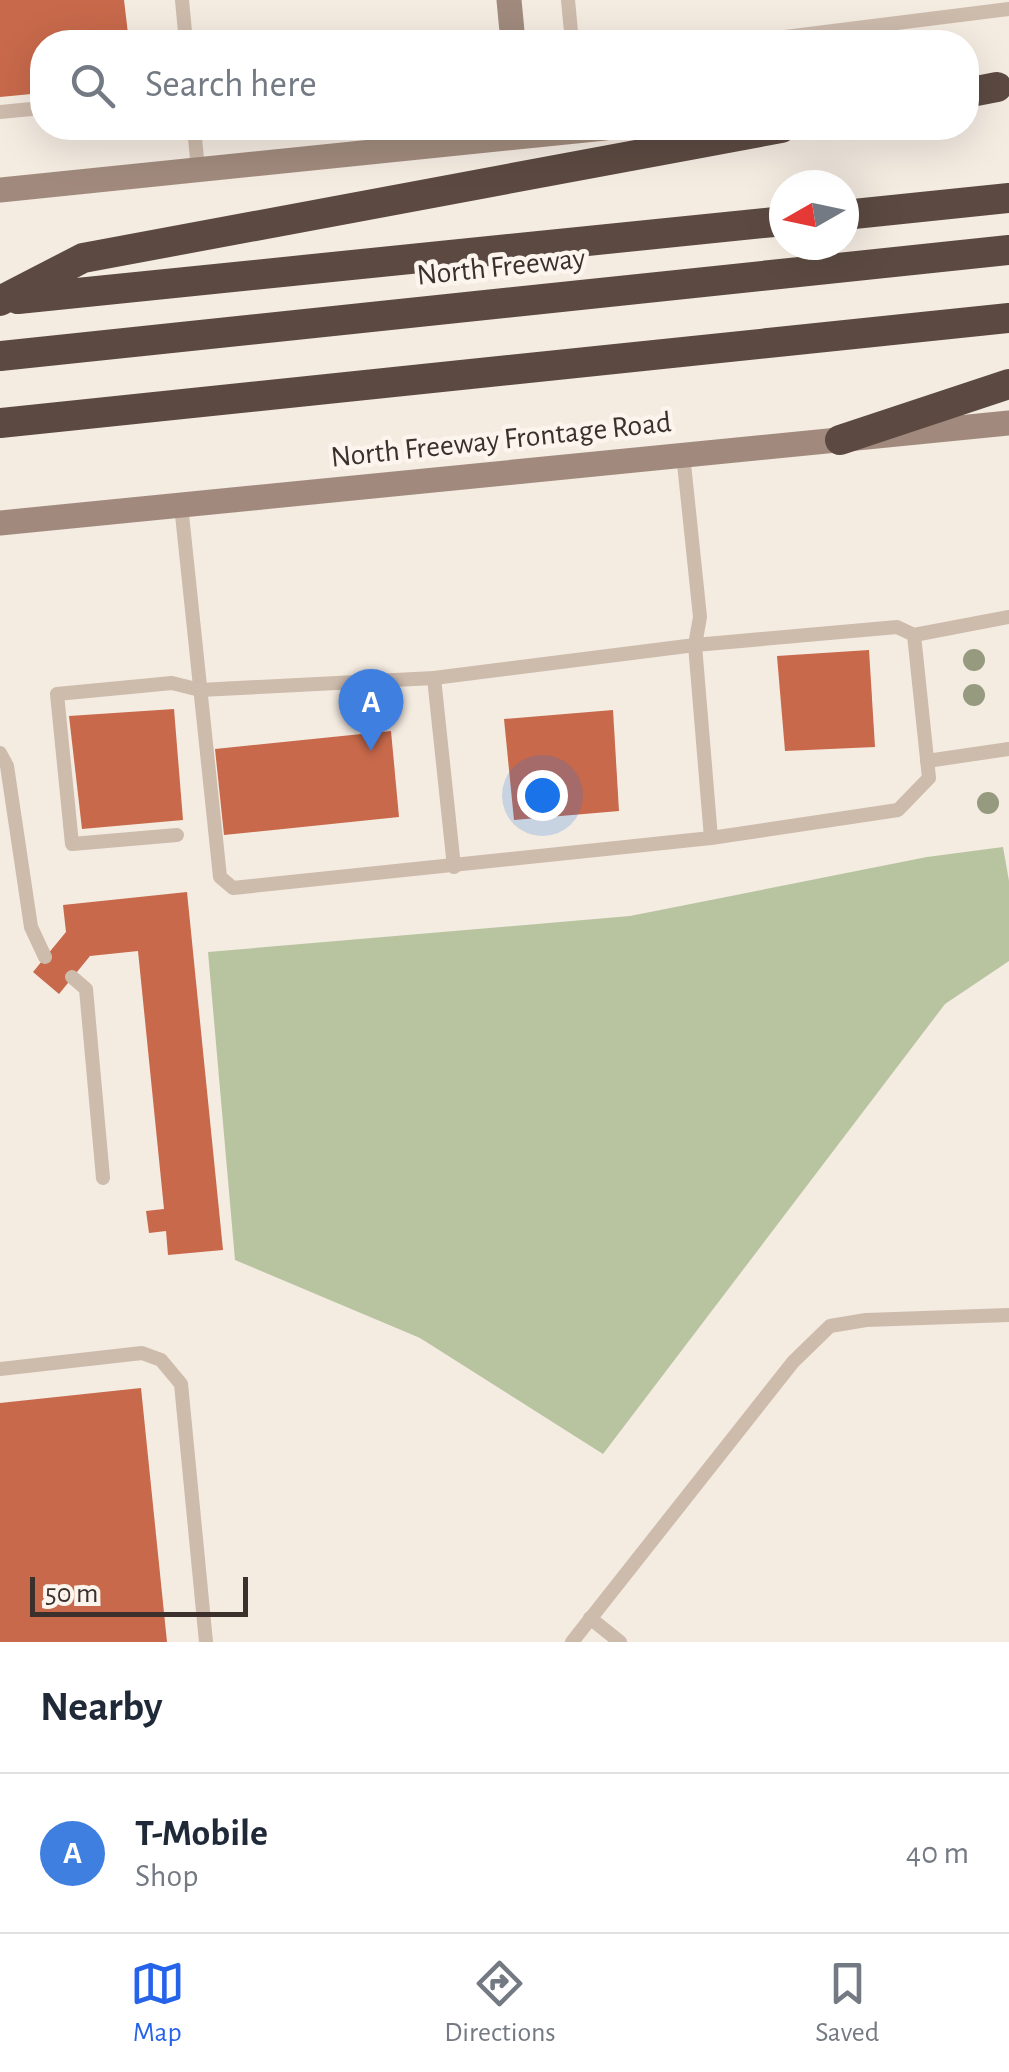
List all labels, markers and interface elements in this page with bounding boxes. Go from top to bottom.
search box [30,30,979,140]
icon: search [65,58,120,113]
text: Search here [145,66,317,104]
north arrow [769,170,859,260]
street label: North Freeway [415,243,587,291]
street label: North Freeway Frontage Road [329,407,673,473]
pin: A [338,668,404,751]
your location [517,770,568,821]
scale bar [30,1572,248,1616]
text: 50 m [45,1580,99,1608]
text: Nearby [40,1686,163,1728]
text: T-Mobile [135,1815,268,1853]
text: A [63,1837,82,1869]
text: 40 m [906,1837,969,1869]
text: Shop [135,1860,198,1892]
tab: Map [130,1956,185,2050]
tab: Directions [444,1956,556,2050]
tab: Saved [815,1956,879,2050]

